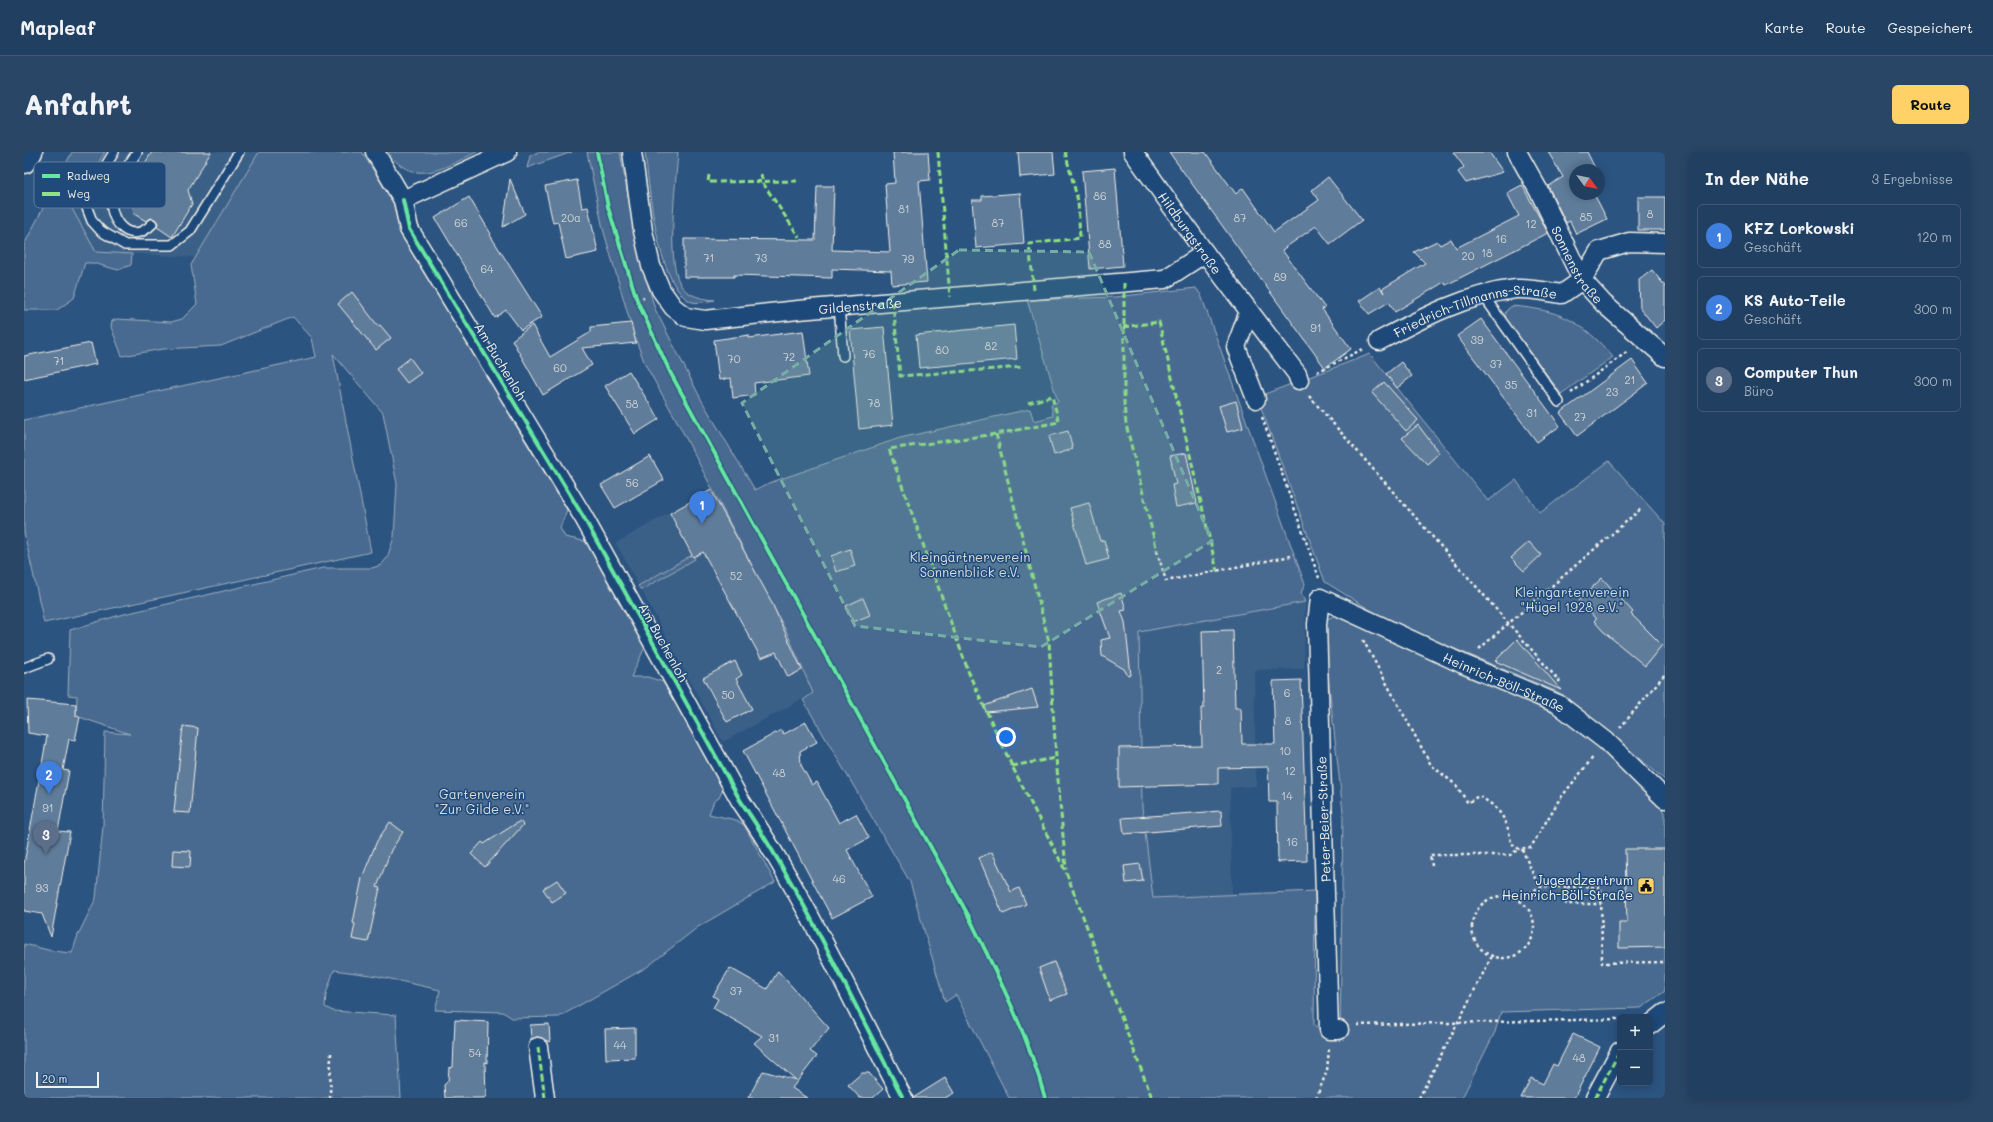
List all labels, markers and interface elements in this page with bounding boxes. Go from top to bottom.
text: Mapleaf [20,15,95,40]
text: Karte [1765,18,1804,37]
text: Route [1826,18,1866,37]
text: Gespeichert [1888,18,1973,37]
button: Route [1892,85,1969,124]
text: Anfahrt [24,86,132,122]
legend [34,162,166,208]
north arrow [1569,164,1605,200]
text: In der Nähe [1705,167,1809,189]
text: Radweg [67,168,110,183]
text: 3 Ergebnisse [1872,170,1953,187]
text: Weg [67,186,90,201]
house number: 86 [1093,188,1107,203]
street label: Hildburgstraße [1155,188,1226,277]
house number: 81 [898,201,910,216]
house number: 8 [1647,206,1654,221]
house number: 85 [1579,209,1593,224]
house number: 20a [561,210,581,225]
house number: 87 [1234,210,1246,225]
house number: 66 [454,215,468,230]
house number: 87 [992,215,1004,230]
house number: 12 [1525,216,1537,231]
text: KFZ Lorkowski [1744,218,1855,238]
street label: Sonnenstraße [1548,223,1607,307]
text: 1 [1716,228,1722,245]
text: 120 m [1916,228,1952,245]
house number: 16 [1495,231,1507,246]
house number: 88 [1098,236,1112,251]
text: Geschäft [1744,238,1802,255]
house number: 18 [1481,245,1493,260]
house number: 20 [1462,248,1475,263]
house number: 71 [703,250,715,265]
house number: 73 [755,250,768,265]
house number: 79 [902,251,915,266]
house number: 64 [480,261,494,276]
house number: 89 [1273,269,1287,284]
street label: Friedrich-Tillmanns-Straße [1390,280,1558,340]
text: KS Auto-Teile [1744,290,1846,310]
street label: Gildenstraße [818,293,902,317]
text: 2 [1715,300,1723,317]
text: 300 m [1914,300,1952,317]
text: Geschäft [1744,310,1802,327]
street label: Am Buchenloh [471,319,531,403]
house number: 91 [1310,320,1322,335]
house number: 39 [1471,332,1484,347]
house number: 82 [985,338,997,353]
house number: 80 [935,342,949,357]
house number: 76 [863,346,875,361]
house number: 72 [783,349,795,364]
house number: 70 [728,351,741,366]
house number: 71 [53,353,65,368]
house number: 37 [1490,356,1502,371]
house number: 60 [553,360,567,375]
text: Computer Thun [1744,362,1858,382]
house number: 21 [1624,372,1636,387]
text: 3 [1715,372,1723,389]
text: 300 m [1914,372,1952,389]
house number: 35 [1505,377,1517,392]
text: Büro [1744,382,1773,399]
house number: 23 [1606,384,1619,399]
house number: 78 [868,395,881,410]
house number: 58 [625,396,639,411]
house number: 31 [1526,405,1538,420]
house number: 27 [1574,409,1586,424]
house number: 56 [625,475,639,490]
pin: 1 [689,491,715,524]
park label: Kleingärtnerverein Sonnenblick e.V. [910,548,1030,580]
house number: 52 [730,568,742,583]
park label: Kleingartenverein "Hügel 1928 e.V." [1515,583,1629,615]
street label: Am Buchenloh [635,600,693,684]
street label: Heinrich-Böll-Straße [1441,648,1569,715]
house number: 2 [1216,662,1222,677]
house number: 6 [1284,685,1290,700]
house number: 50 [721,687,735,702]
house number: 8 [1285,713,1292,728]
your location [996,727,1016,747]
house number: 10 [1279,743,1291,758]
street label: Peter-Beier-Straße [1312,756,1334,882]
pin: 2 [36,761,62,794]
house number: 12 [1284,763,1296,778]
house number: 48 [772,765,786,780]
park label: Gartenverein "Zur Gilde e.V." [435,785,529,817]
house number: 14 [1281,788,1293,803]
house number: 91 [42,800,54,815]
pin: 3 [33,821,59,854]
house number: 16 [1286,834,1298,849]
house number: 46 [832,871,846,886]
place label: Jugendzentrum Heinrich-Böll-Straße [1502,871,1633,903]
public building icon: Jugendzentrum Heinrich-Böll-Straße [1636,876,1656,896]
house number: 93 [36,880,49,895]
house number: 37 [730,983,742,998]
map controls [1617,1014,1653,1086]
button: + [1617,1014,1653,1050]
house number: 31 [768,1030,780,1045]
house number: 44 [614,1037,627,1052]
house number: 54 [469,1045,482,1060]
house number: 48 [1572,1050,1586,1065]
button: − [1617,1050,1653,1086]
scale bar [36,1070,99,1089]
text: 20 m [42,1071,67,1086]

